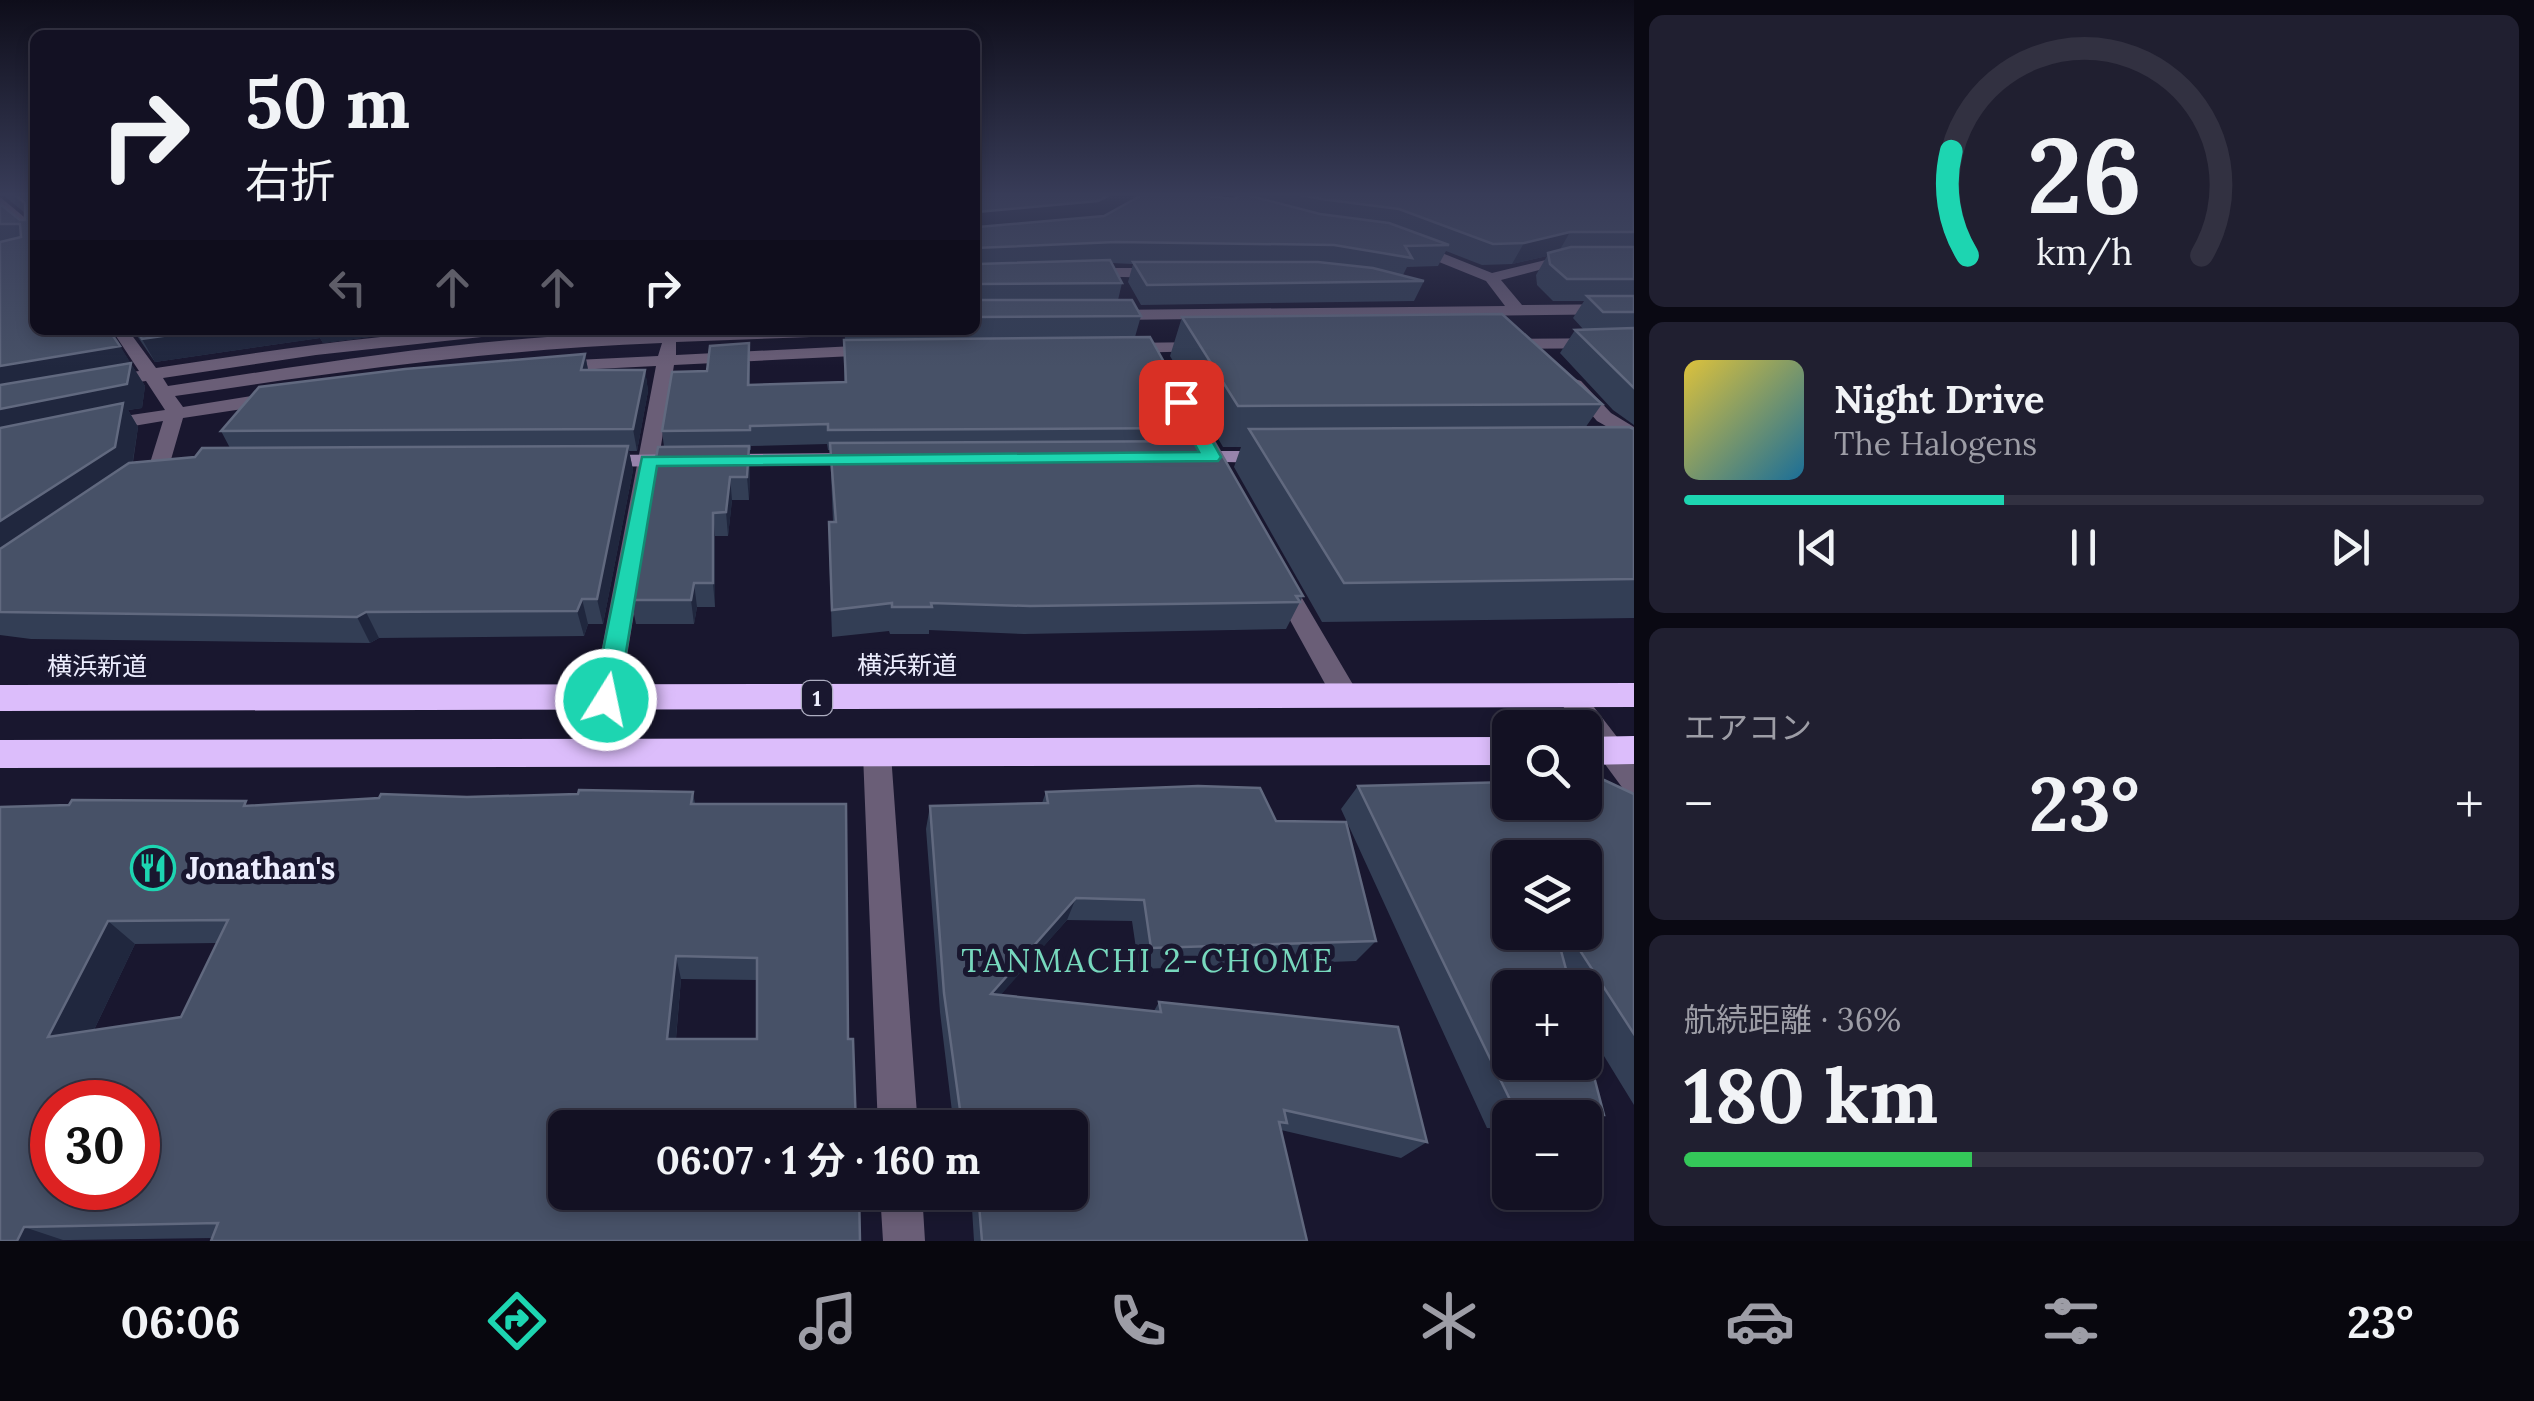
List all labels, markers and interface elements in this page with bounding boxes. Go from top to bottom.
text: 50 m [245,58,410,147]
icon: right [80,70,210,200]
text: 26 [2026,108,2142,241]
text: 右折 [245,152,335,209]
text: km/h [2036,229,2132,275]
icon: left [320,260,375,315]
icon: ahead [425,260,480,315]
icon: ahead [530,260,585,315]
icon: right [635,260,690,315]
pin [1139,360,1224,445]
icon: arrive [1154,375,1209,430]
text: Night Drive [1834,375,2045,423]
text: The Halogens [1834,423,2037,464]
icon: previous [1790,520,1845,575]
icon: pause [2056,520,2111,575]
icon: next [2323,520,2378,575]
position arrow [554,648,658,752]
street label: 横浜新道 [857,649,957,681]
street label: 横浜新道 [47,650,147,682]
road number: 1 [802,681,832,715]
text: エアコン [1684,707,1812,748]
map controls [1492,710,1602,1210]
button: search [1492,710,1602,820]
text: 23° [2029,756,2139,852]
text: − [1684,769,1713,839]
text: + [2455,769,2484,839]
button: layers [1492,840,1602,950]
restaurant icon: Jonathan's [130,845,176,891]
place label: Jonathan's [186,849,335,887]
district label: TANMACHI 2-CHOME [961,940,1335,981]
button: + [1492,970,1602,1080]
text: 航続距離 · 36% [1684,999,1901,1040]
text: 180 km [1684,1048,1938,1144]
speed limit sign: 30 [30,1080,160,1210]
button: − [1492,1100,1602,1210]
text: 06:07 · 1 分 · 160 m [656,1136,980,1184]
icon: directions [482,1286,552,1356]
icon: music [793,1286,863,1356]
icon: phone [1103,1286,1173,1356]
icon: climate [1414,1286,1484,1356]
icon: car [1725,1286,1795,1356]
icon: filters [2036,1286,2106,1356]
text: 06:06 [120,1293,241,1350]
text: 23° [2347,1293,2413,1350]

